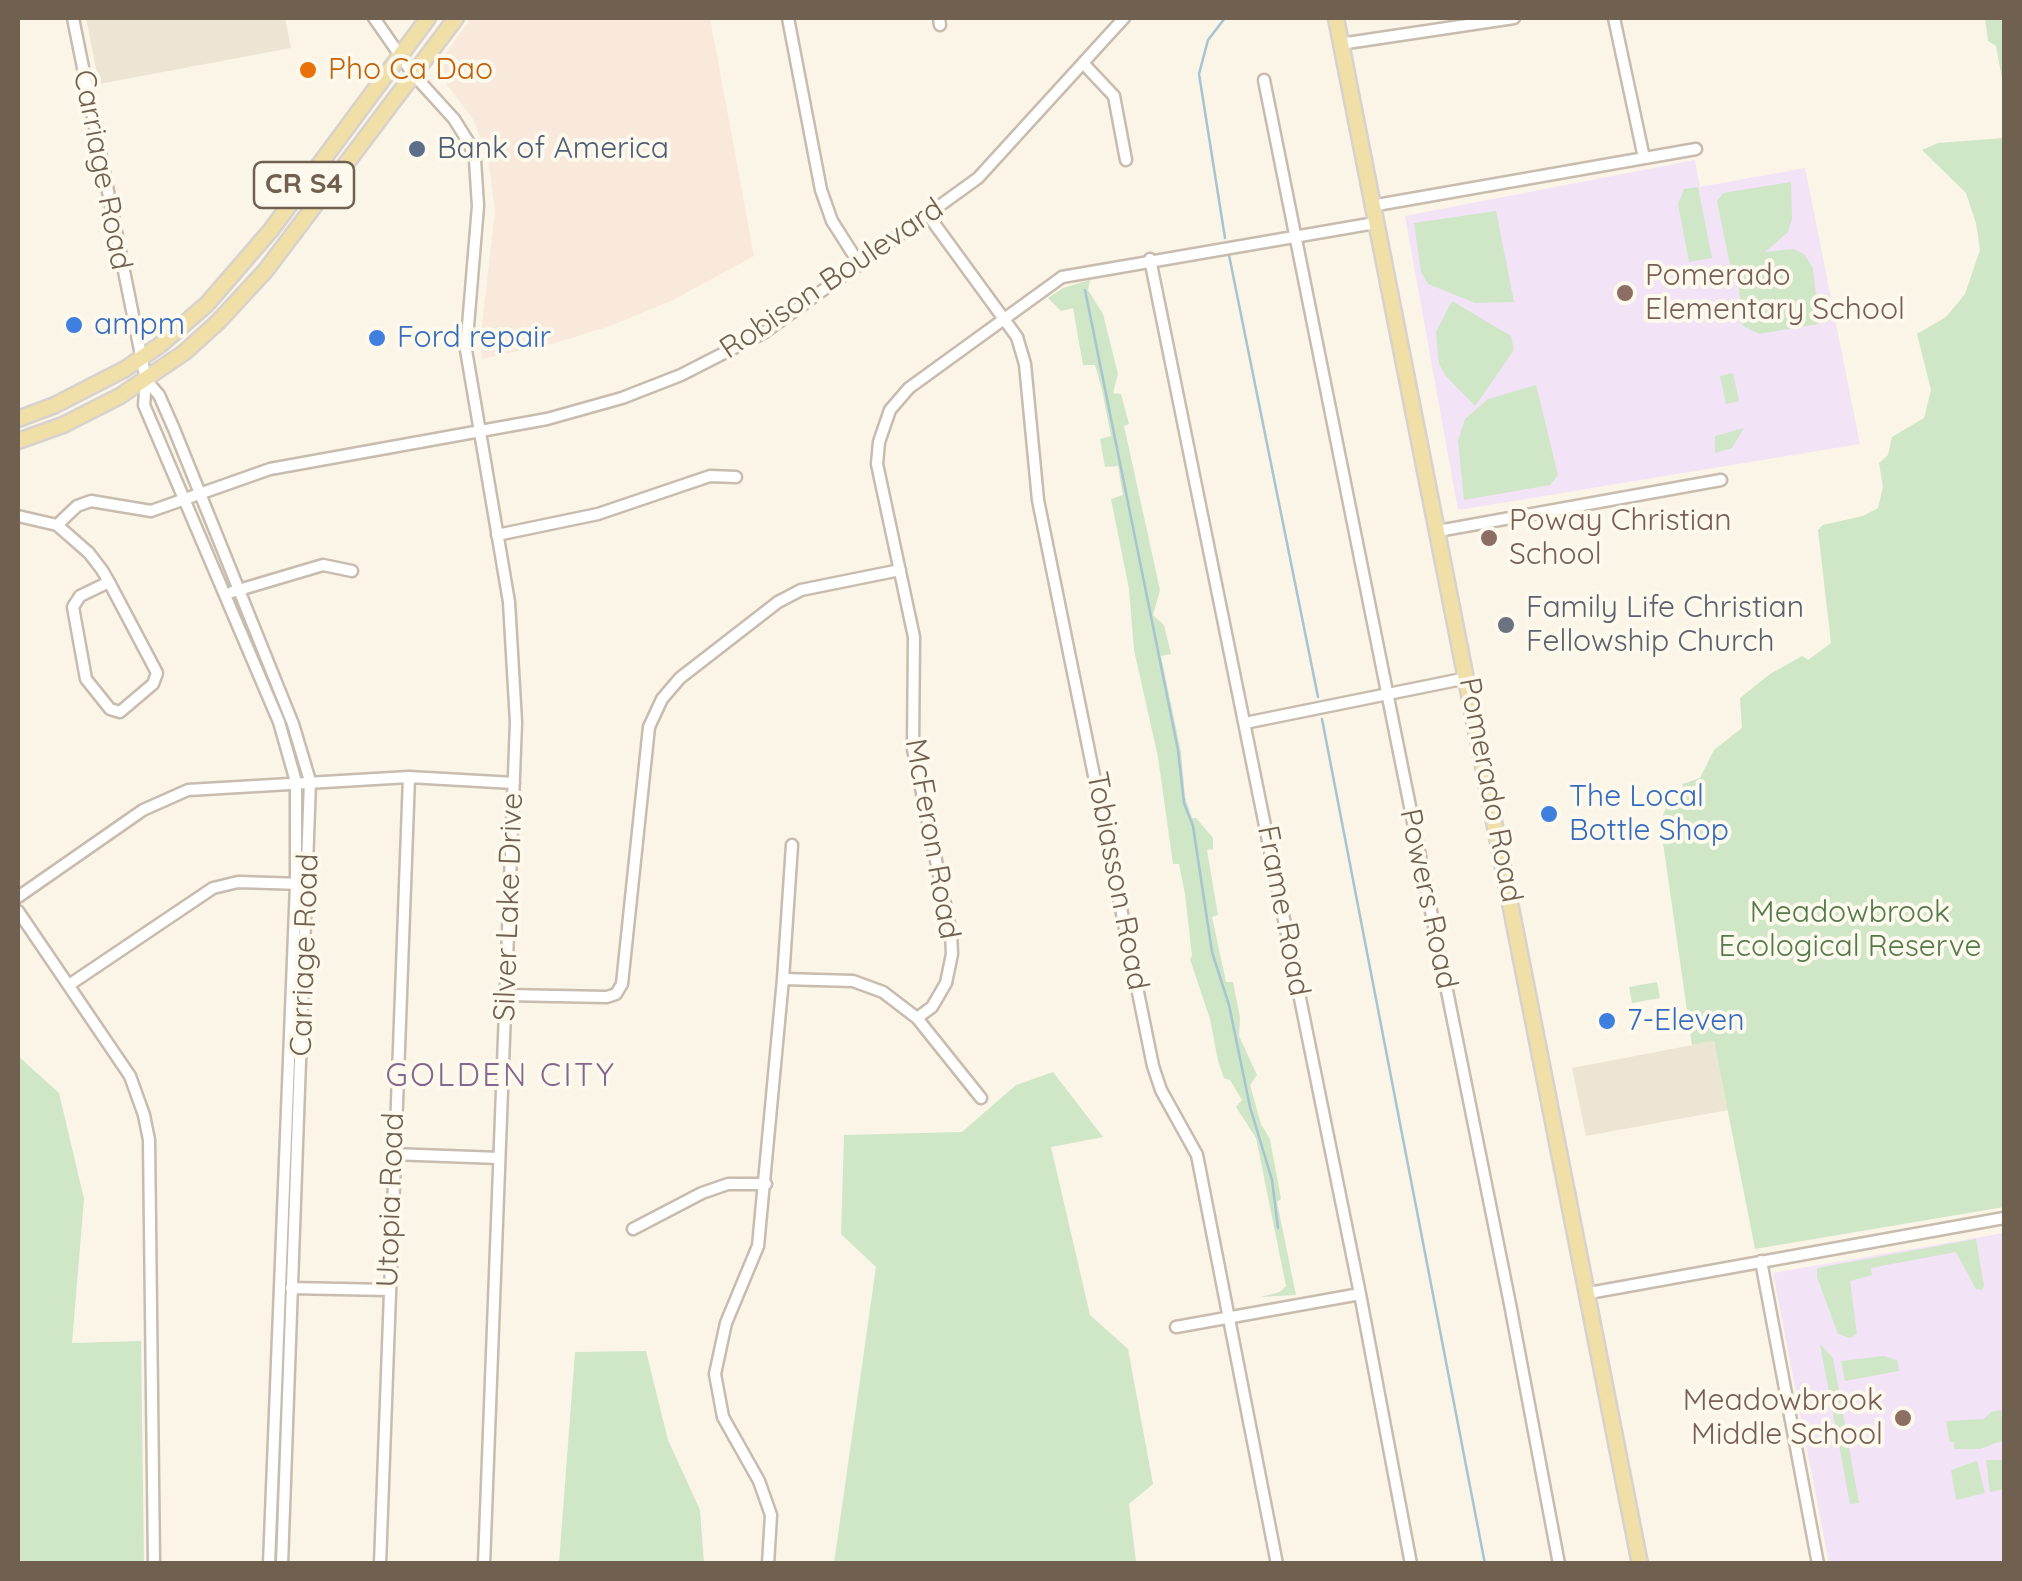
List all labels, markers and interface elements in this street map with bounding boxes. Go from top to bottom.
place label: Pho Ca Dao [328,52,493,88]
marker: Pho Ca Dao [297,59,319,81]
street label: Carriage Road [65,67,139,273]
place label: Bank of America [437,131,669,167]
marker: Bank of America [406,138,428,160]
road number: CR S4 [254,162,354,208]
street label: Robison Boulevard [714,191,950,367]
place label: Pomerado Elementary School [1645,258,1905,328]
marker: Pomerado Elementary School [1614,282,1636,304]
place label: ampm [94,307,185,343]
marker: ampm [63,314,85,336]
place label: Ford repair [397,320,551,356]
marker: Ford repair [366,327,388,349]
place label: Poway Christian School [1509,503,1732,574]
marker: Poway Christian School [1478,527,1500,549]
place label: Family Life Christian Fellowship Church [1526,590,1804,660]
marker: Family Life Christian Fellowship Church [1495,614,1517,636]
street label: Pomerado Road [1451,675,1529,905]
street label: McFeron Road [897,736,967,942]
street label: Tobiasson Road [1078,769,1156,993]
place label: The Local Bottle Shop [1569,779,1729,850]
street label: Silver Lake Drive [487,792,531,1022]
marker: The Local Bottle Shop [1538,803,1560,825]
street label: Powers Road [1391,806,1465,992]
street label: Frame Road [1249,823,1317,999]
street label: Carriage Road [283,853,327,1057]
park label: Meadowbrook Ecological Reserve [1719,895,1981,966]
place label: 7-Eleven [1627,1003,1745,1039]
marker: 7-Eleven [1596,1010,1618,1032]
district label: GOLDEN CITY [386,1057,616,1095]
street label: Utopia Road [370,1112,412,1288]
place label: Meadowbrook Middle School [1683,1383,1883,1454]
marker: Meadowbrook Middle School [1892,1407,1914,1429]

